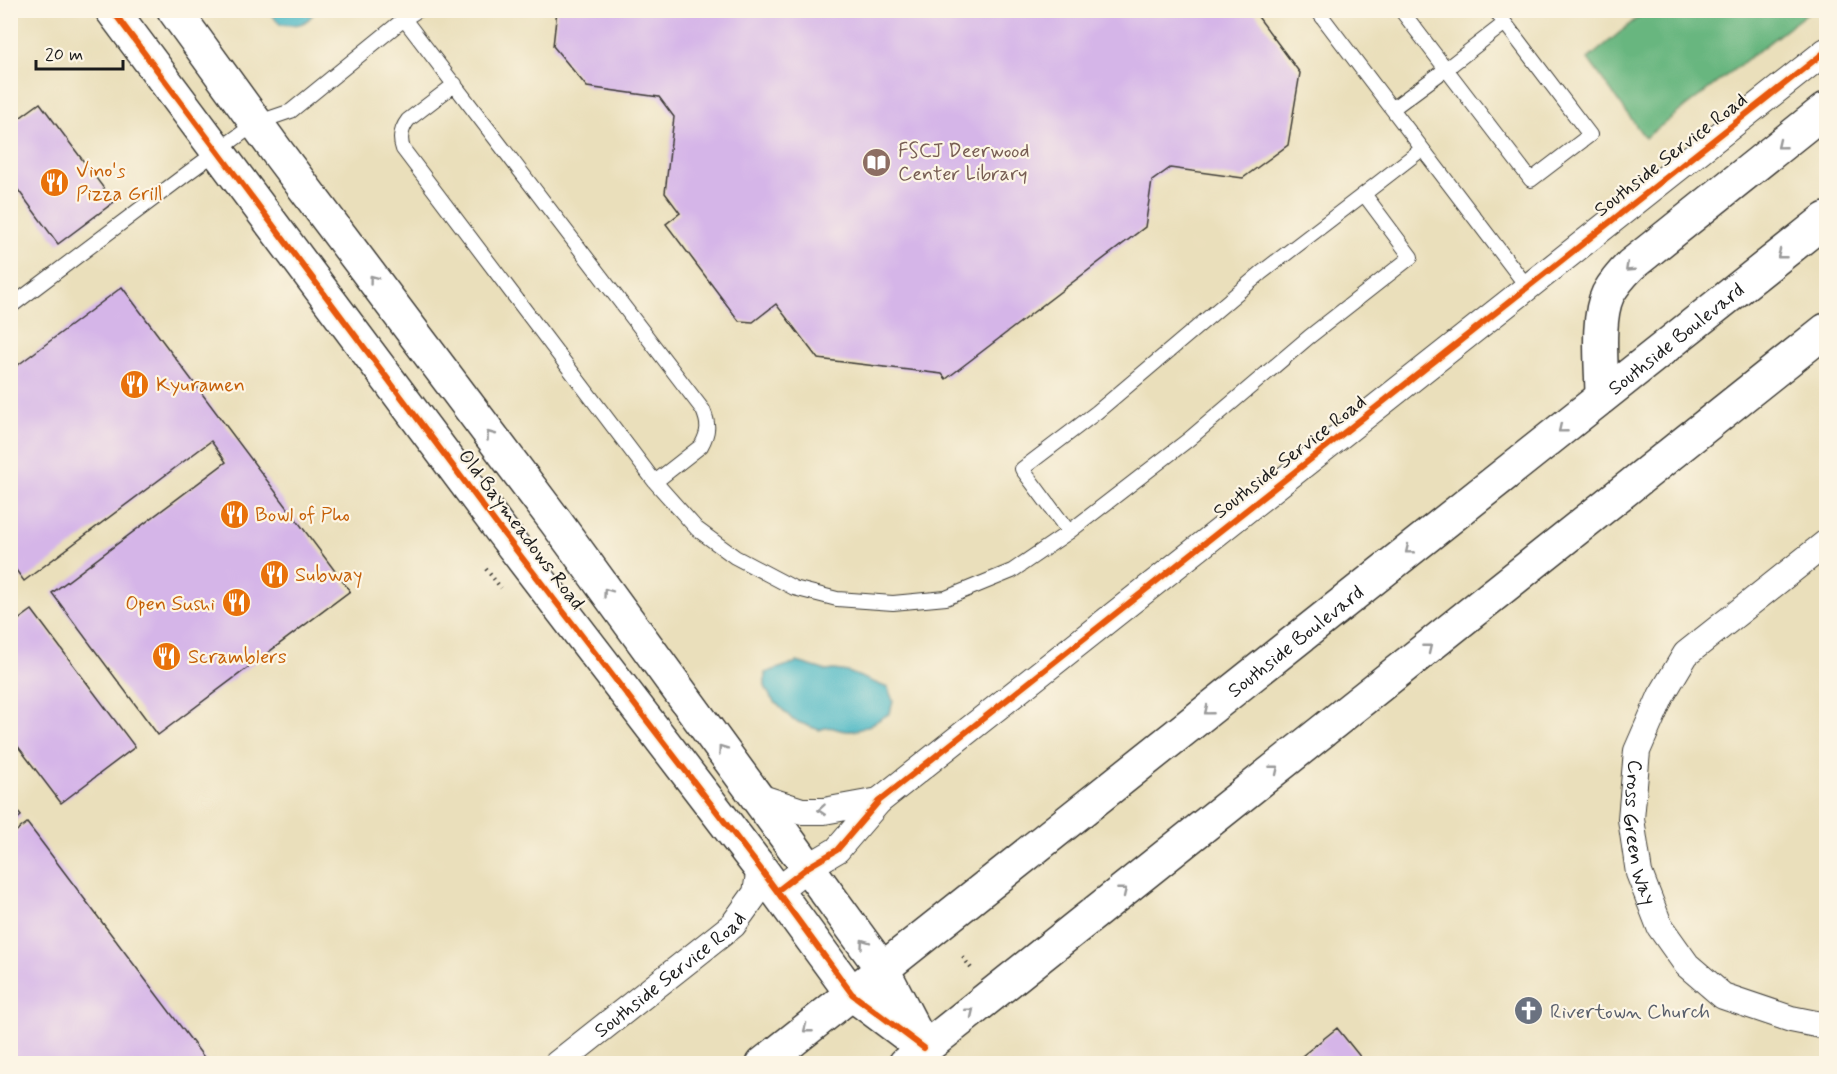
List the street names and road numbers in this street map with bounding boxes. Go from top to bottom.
street label: Southside Service Road [1589,87,1753,223]
street label: Southside Boulevard [1603,277,1750,402]
street label: Southside Service Road [1208,389,1372,525]
street label: Old Baymeadows Road [451,444,590,616]
street label: Southside Boulevard [1223,580,1370,705]
street label: Cross Green Way [1615,759,1662,909]
street label: Southside Service Road [589,907,753,1045]

